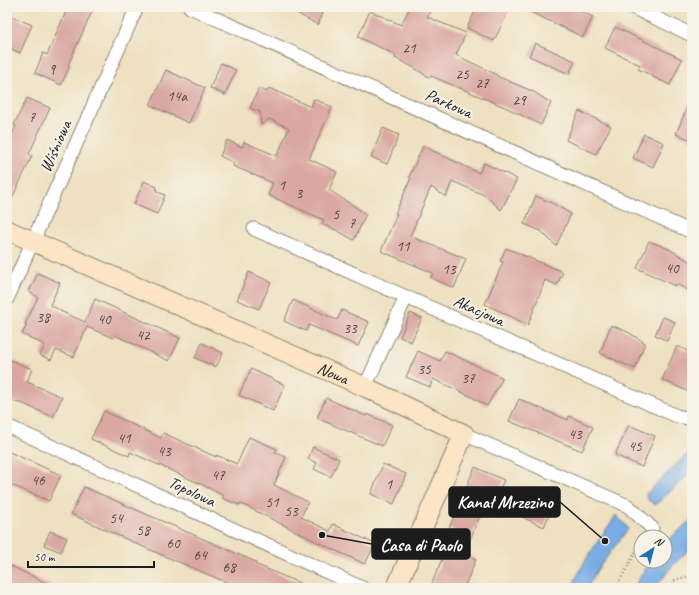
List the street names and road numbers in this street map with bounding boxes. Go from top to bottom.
street label: Parkowa [422,84,477,124]
street label: Wiśniowa [35,115,77,175]
street label: Akacjowa [450,290,509,332]
street label: Nowa [314,357,353,390]
street label: Topolowa [165,471,220,512]

